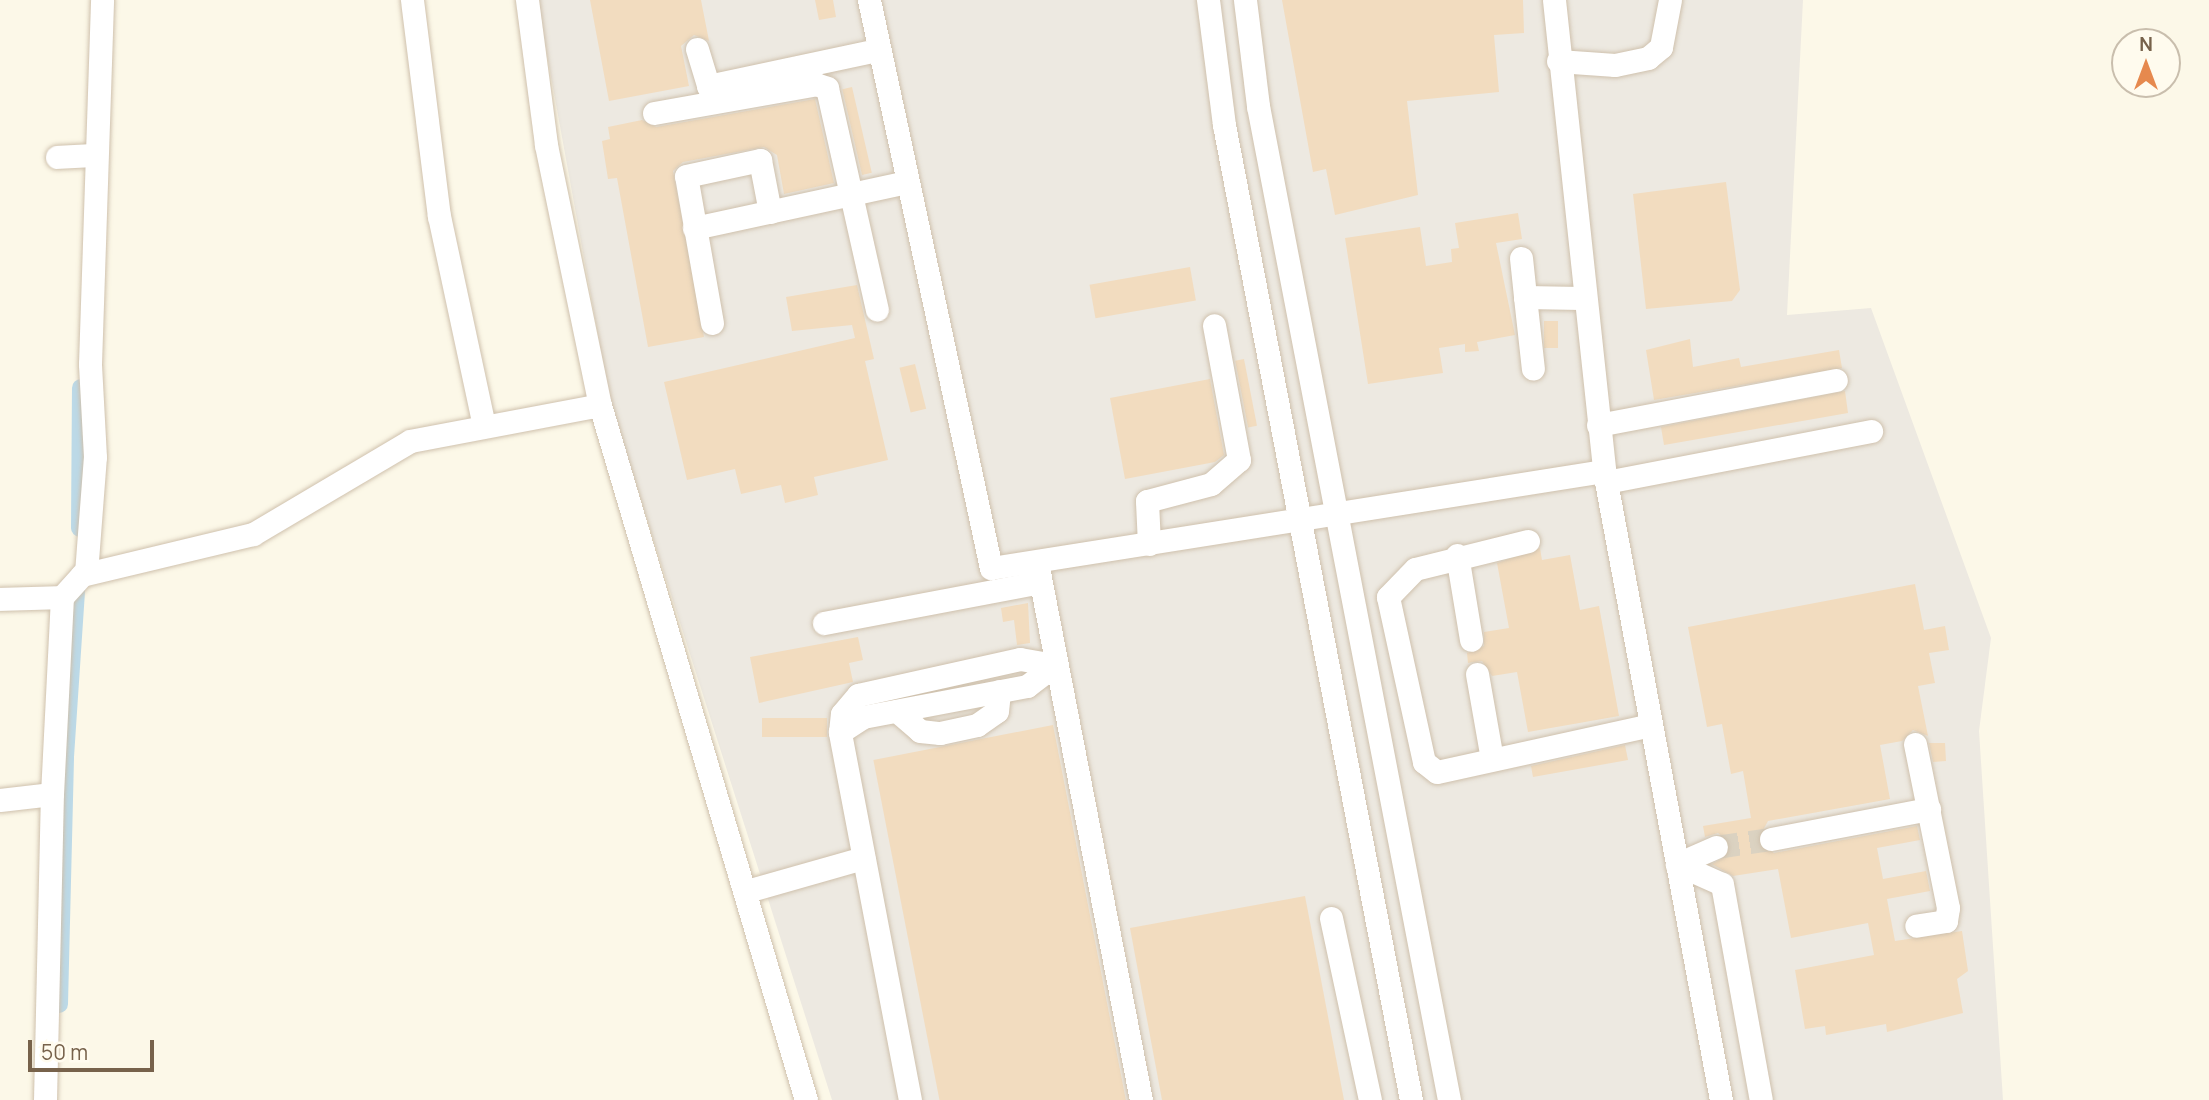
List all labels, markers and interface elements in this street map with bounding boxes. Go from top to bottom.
north arrow [2111,28,2181,98]
text: N [2139,31,2153,57]
scale bar [32,1026,158,1070]
text: 50 m [41,1038,88,1066]

